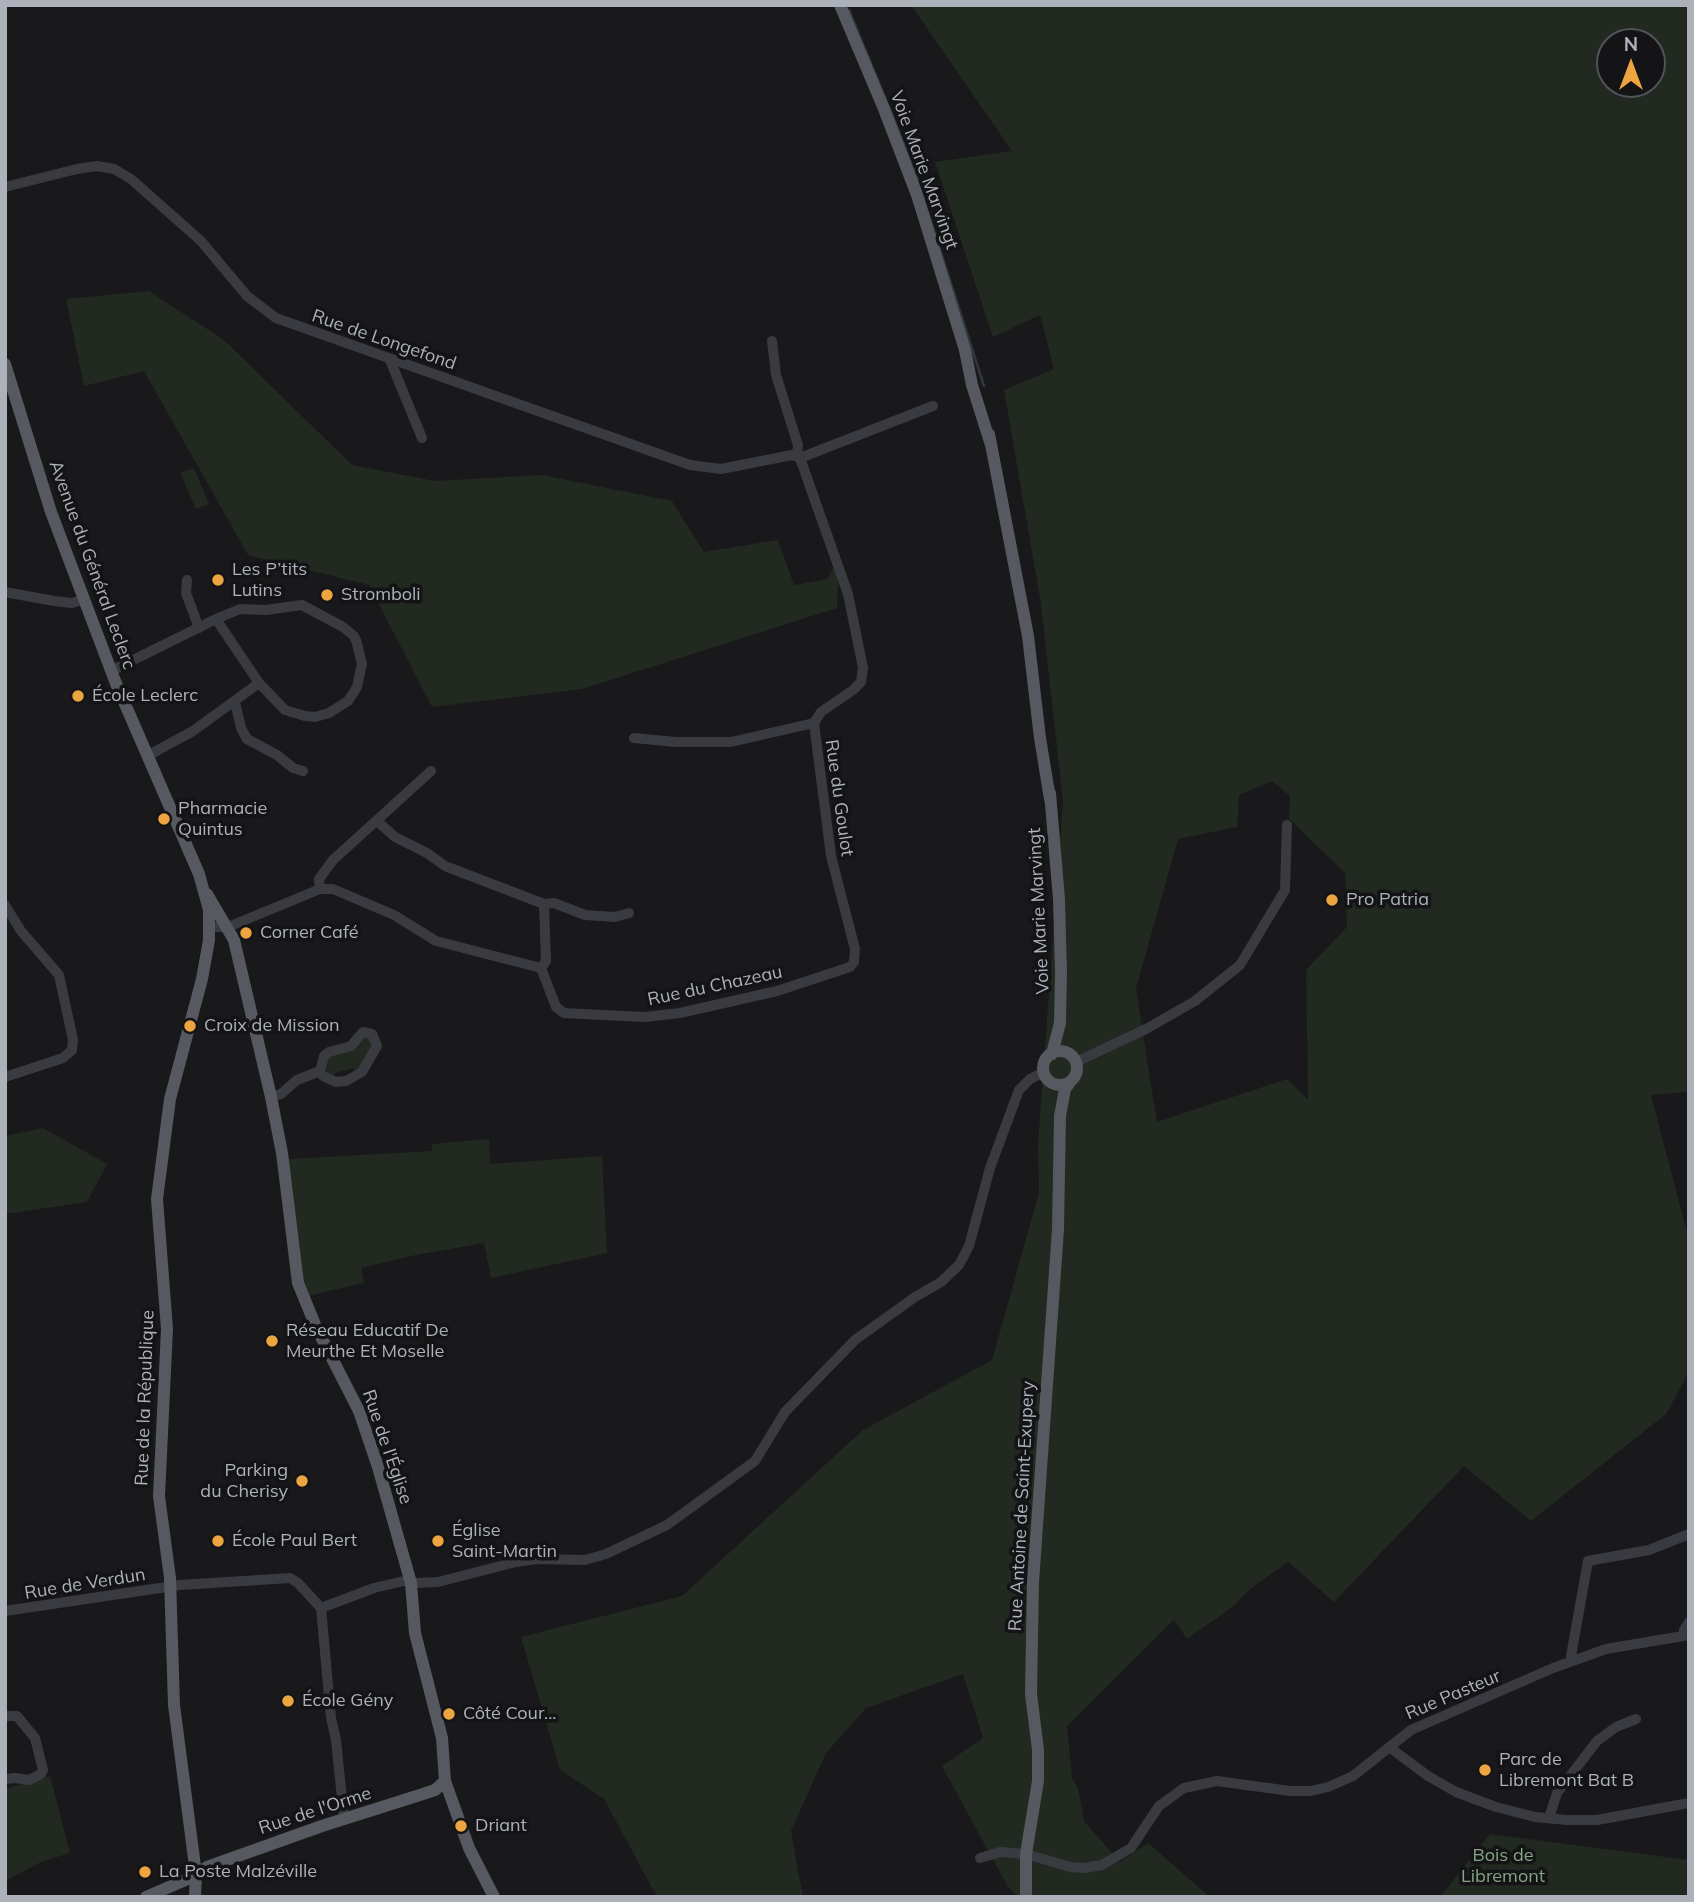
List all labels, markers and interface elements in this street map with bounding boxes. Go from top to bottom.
north arrow [1596,28,1666,98]
text: N [1624,32,1638,56]
street label: Voie Marie Marvingt [885,88,963,252]
street label: Rue de Longefond [309,305,459,375]
street label: Avenue du Général Leclerc [44,458,140,672]
place label: Les P’tits Lutins [232,559,307,602]
marker: Les P’tits Lutins [210,572,226,588]
place label: Stromboli [341,584,421,606]
marker: Stromboli [319,587,335,603]
place label: École Leclerc [92,685,198,707]
marker: École Leclerc [70,688,86,704]
street label: Rue du Goulot [820,738,858,858]
place label: Pharmacie Quintus [178,798,267,840]
marker: Pharmacie Quintus [156,811,172,827]
street label: Voie Marie Marvingt [1024,827,1054,995]
place label: Pro Patria [1346,889,1429,911]
marker: Pro Patria [1324,892,1340,908]
place label: Corner Café [260,922,359,944]
marker: Corner Café [238,925,254,941]
street label: Rue du Chazeau [646,961,784,1011]
place label: Croix de Mission [204,1015,340,1037]
marker: Croix de Mission [182,1018,198,1034]
street label: Rue de la République [131,1310,159,1486]
place label: Réseau Educatif De Meurthe Et Moselle [286,1320,449,1362]
marker: Réseau Educatif De Meurthe Et Moselle [264,1333,280,1349]
street label: Rue Antoine de Saint-Exupery [1005,1380,1039,1632]
street label: Rue de l'Église [357,1387,417,1507]
place label: Parking du Cherisy [200,1460,288,1502]
marker: Parking du Cherisy [294,1473,310,1489]
place label: Église Saint-Martin [452,1520,557,1562]
place label: École Paul Bert [232,1530,357,1552]
marker: École Paul Bert [210,1533,226,1549]
marker: Église Saint-Martin [430,1533,446,1549]
street label: Rue de Verdun [23,1564,147,1604]
street label: Rue Pasteur [1402,1665,1504,1725]
place label: École Gény [302,1690,393,1712]
marker: École Gény [280,1693,296,1709]
place label: Côté Cour... [463,1703,556,1725]
marker: Côté Cour... [441,1706,457,1722]
place label: Parc de Libremont Bat B [1499,1749,1634,1792]
marker: Parc de Libremont Bat B [1477,1762,1493,1778]
street label: Rue de l'Orme [256,1783,374,1839]
place label: Driant [475,1815,527,1837]
marker: Driant [453,1818,469,1834]
park label: Bois de Libremont [1461,1845,1545,1888]
place label: La Poste Malzéville [159,1861,317,1883]
marker: La Poste Malzéville [137,1864,153,1880]

